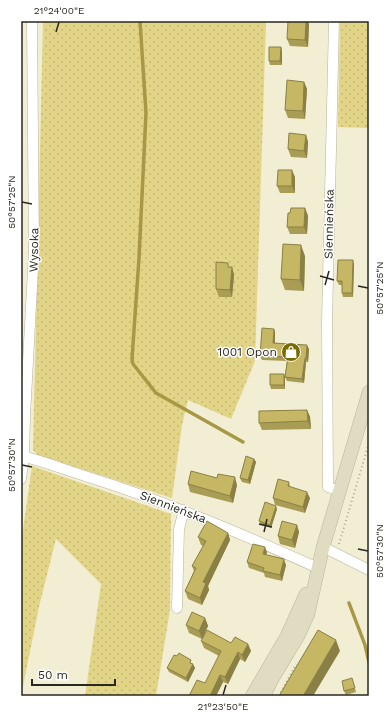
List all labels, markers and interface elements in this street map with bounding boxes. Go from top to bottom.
text: 21°24'00"E [34,5,84,16]
text: 50°57'25"N [6,175,17,229]
street label: Siennieńska [321,189,337,259]
street label: Wysoka [27,227,41,272]
text: 50°57'25"N [374,261,385,315]
shop icon: 1001 Opon [280,341,302,363]
place label: 1001 Opon [218,345,277,359]
text: 50°57'30"N [6,438,17,492]
street label: Siennieńska [138,488,208,526]
text: 50°57'30"N [374,524,385,578]
scale bar [32,661,115,687]
text: 50 m [38,668,68,682]
text: 21°23'50"E [198,701,248,712]

